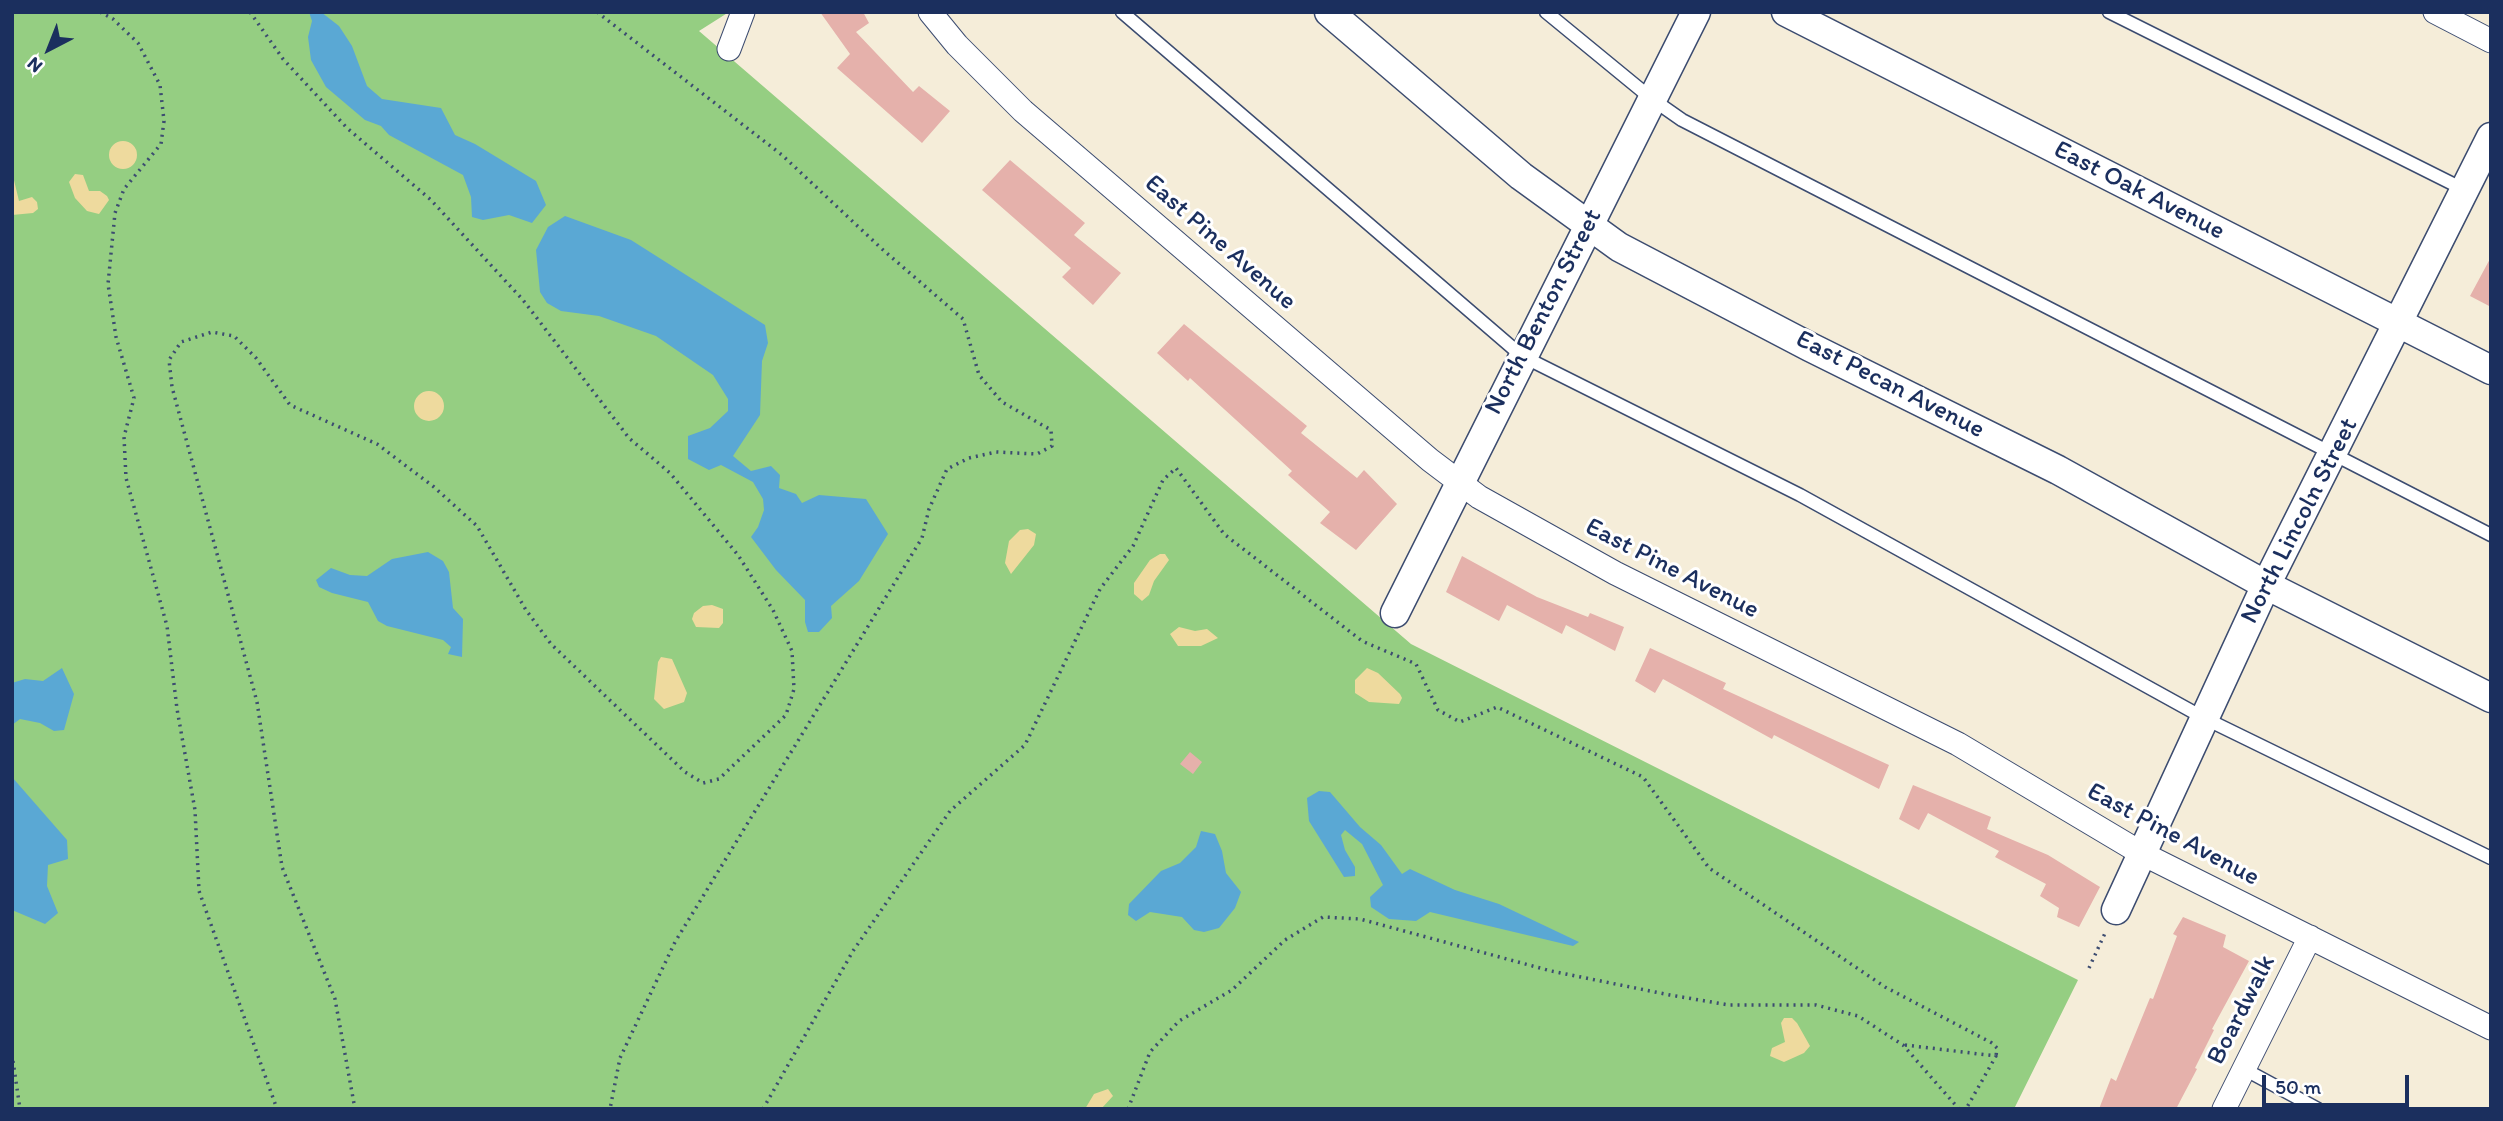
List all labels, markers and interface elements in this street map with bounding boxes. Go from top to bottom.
north arrow [14,14,84,84]
text: N [22,52,47,78]
street label: East Oak Avenue [2048,134,2230,248]
street label: East Pine Avenue [1138,169,1302,317]
street label: North Benton Street [1479,204,1609,420]
street label: East Pecan Avenue [1790,324,1990,446]
street label: North Lincoln Street [2235,413,2365,629]
street label: East Pine Avenue [1580,512,1764,626]
street label: East Pine Avenue [2081,776,2265,894]
street label: Boardwalk [2201,950,2283,1070]
scale bar [2265,1062,2412,1106]
text: 50 m [2275,1074,2321,1099]

